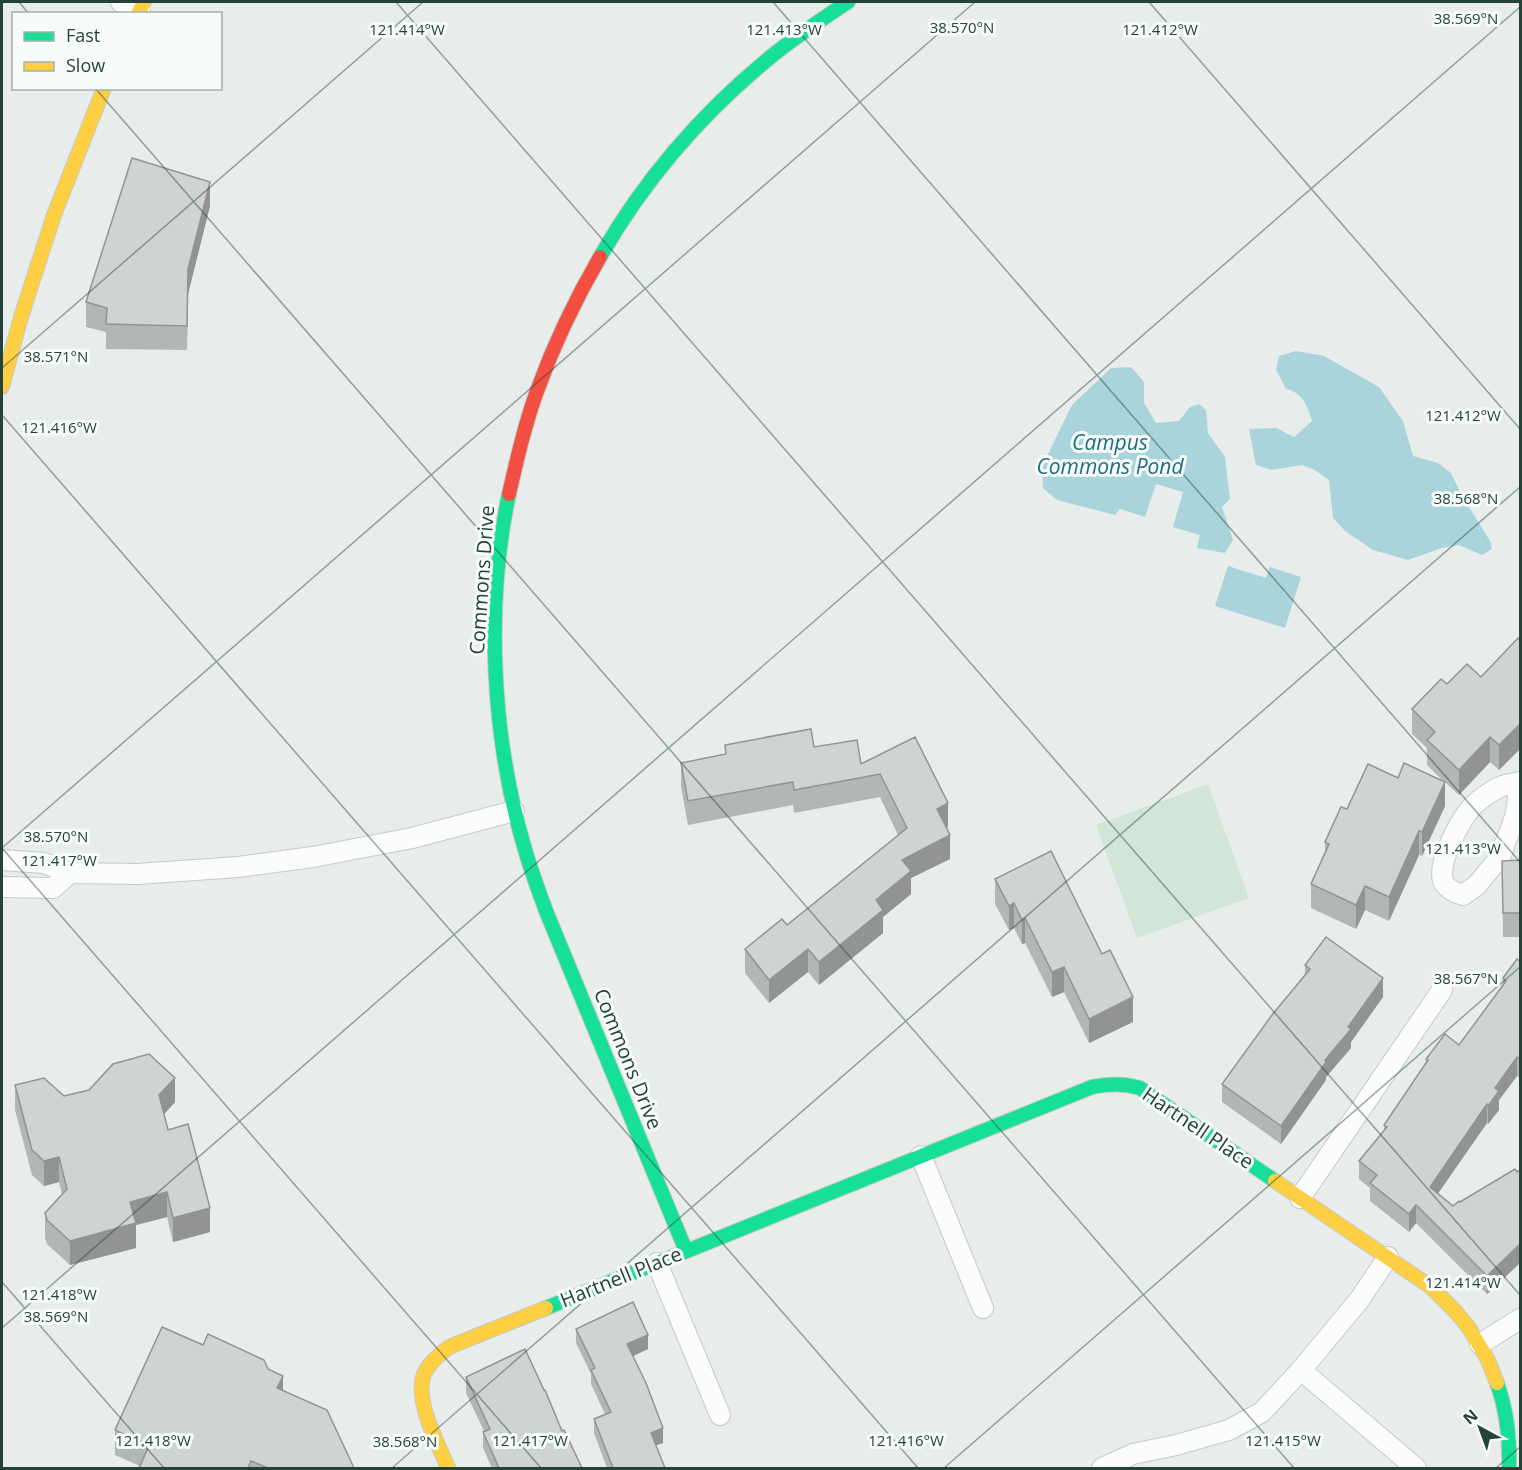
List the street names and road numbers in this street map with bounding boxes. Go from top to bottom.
street label: Commons Drive [463,504,500,656]
street label: Commons Drive [588,984,669,1133]
street label: Hartnell Place [1137,1080,1259,1175]
street label: Hartnell Place [556,1240,686,1313]

